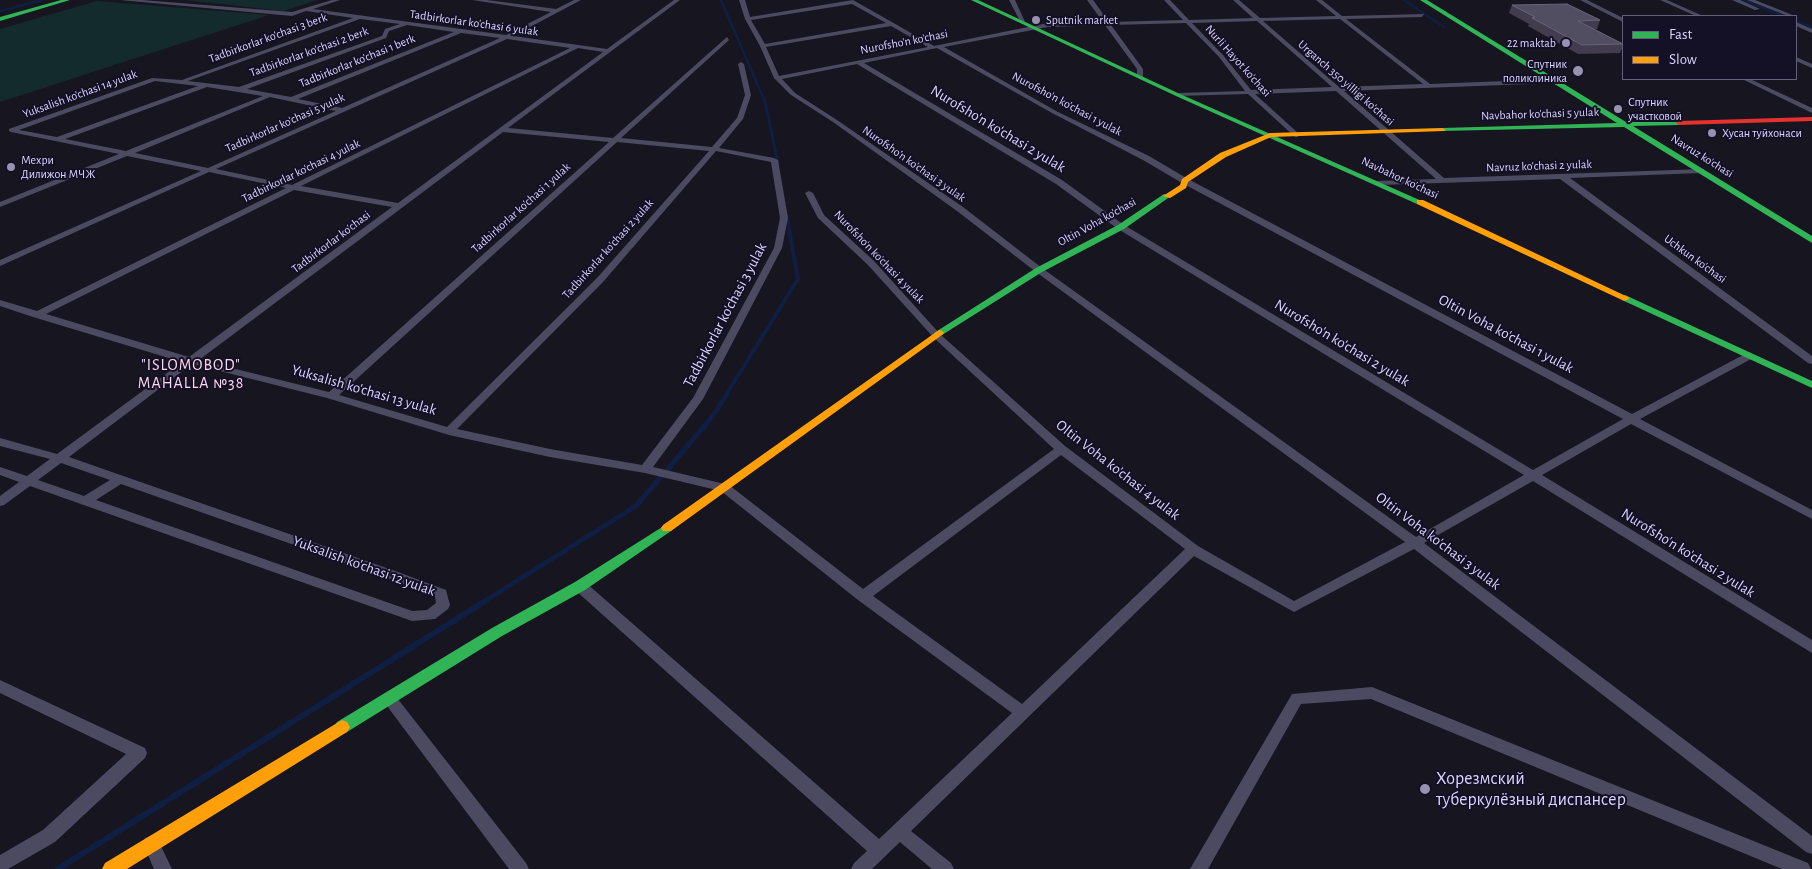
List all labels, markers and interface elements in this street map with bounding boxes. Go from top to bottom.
street label: Tadbirkorlar ko'chasi 6 yulak [409,7,539,39]
street label: Tadbirkorlar ko'chasi 3 berk [207,10,329,66]
place label: Sputnik market [1046,13,1118,27]
marker: Sputnik market [1030,14,1042,26]
legend [1622,15,1797,80]
street label: Nurli Hayot ko'chasi [1202,22,1274,100]
street label: Tadbirkorlar ko'chasi 2 berk [248,24,370,80]
street label: Nurofsho'n ko'chasi [859,26,949,58]
text: Fast [1669,27,1692,42]
street label: Tadbirkorlar ko'chasi 1 berk [297,31,417,91]
place label: 22 maktab [1507,36,1556,50]
street label: Urganch 350 yilligi ko'chasi [1295,37,1397,129]
marker: 22 maktab [1560,37,1572,49]
text: Slow [1669,52,1697,67]
place label: Спутник поликлиника [1503,57,1567,85]
marker: Спутник поликлиника [1571,64,1585,78]
street label: Yuksalish ko'chasi 14 yulak [21,67,139,121]
street label: Nurofsho'n ko'chasi 1 yulak [1010,69,1124,139]
street label: Nurofsho'n ko'chasi 2 yulak [927,82,1069,176]
street label: Tadbirkorlar ko'chasi 5 yulak [223,90,347,156]
place label: Спутник участковой [1628,95,1682,123]
marker: Спутник участковой [1612,103,1624,115]
street label: Navbahor ko'chasi 5 yulak [1481,105,1599,123]
street label: Nurofsho'n ko'chasi 3 yulak [859,123,969,205]
place label: Хусан туйхонаси [1722,126,1802,140]
marker: Хусан туйхонаси [1706,127,1718,139]
street label: Navruz ko'chasi [1668,131,1736,181]
street label: Tadbirkorlar ko'chasi 4 yulak [240,136,362,206]
place label: Мехри Дилижон МЧЖ [21,153,95,181]
street label: Navbahor ko'chasi [1359,154,1441,202]
street label: Navruz ko'chasi 2 yulak [1486,157,1592,175]
street label: Tadbirkorlar ko'chasi 1 yulak [469,160,573,256]
marker: Мехри Дилижон МЧЖ [5,161,17,173]
street label: Oltin Voha ko'chasi [1055,195,1139,249]
street label: Tadbirkorlar ko'chasi 2 yulak [559,196,657,302]
street label: Nurofsho'n ko'chasi 4 yulak [831,207,927,307]
street label: Tadbirkorlar ko'chasi [289,208,373,276]
street label: Uchkun ko'chasi [1661,232,1729,286]
street label: Tadbirkorlar ko'chasi 3 yulak [679,240,771,390]
street label: Oltin Voha ko'chasi 1 yulak [1435,291,1577,377]
street label: Nurofsho'n ko'chasi 2 yulak [1271,296,1413,390]
district label: "ISLOMOBOD" MAHALLA №38 [136,355,246,393]
street label: Yuksalish ko'chasi 13 yulak [290,361,438,419]
street label: Oltin Voha ko'chasi 4 yulak [1052,416,1184,524]
street label: Oltin Voha ko'chasi 3 yulak [1372,488,1504,594]
street label: Nurofsho'n ko'chasi 2 yulak [1618,504,1758,602]
street label: Yuksalish ko'chasi 12 yulak [290,532,438,600]
place label: Хорезмский туберкулёзный диспансер [1436,768,1626,811]
marker: Хорезмский туберкулёзный диспансер [1418,782,1432,796]

